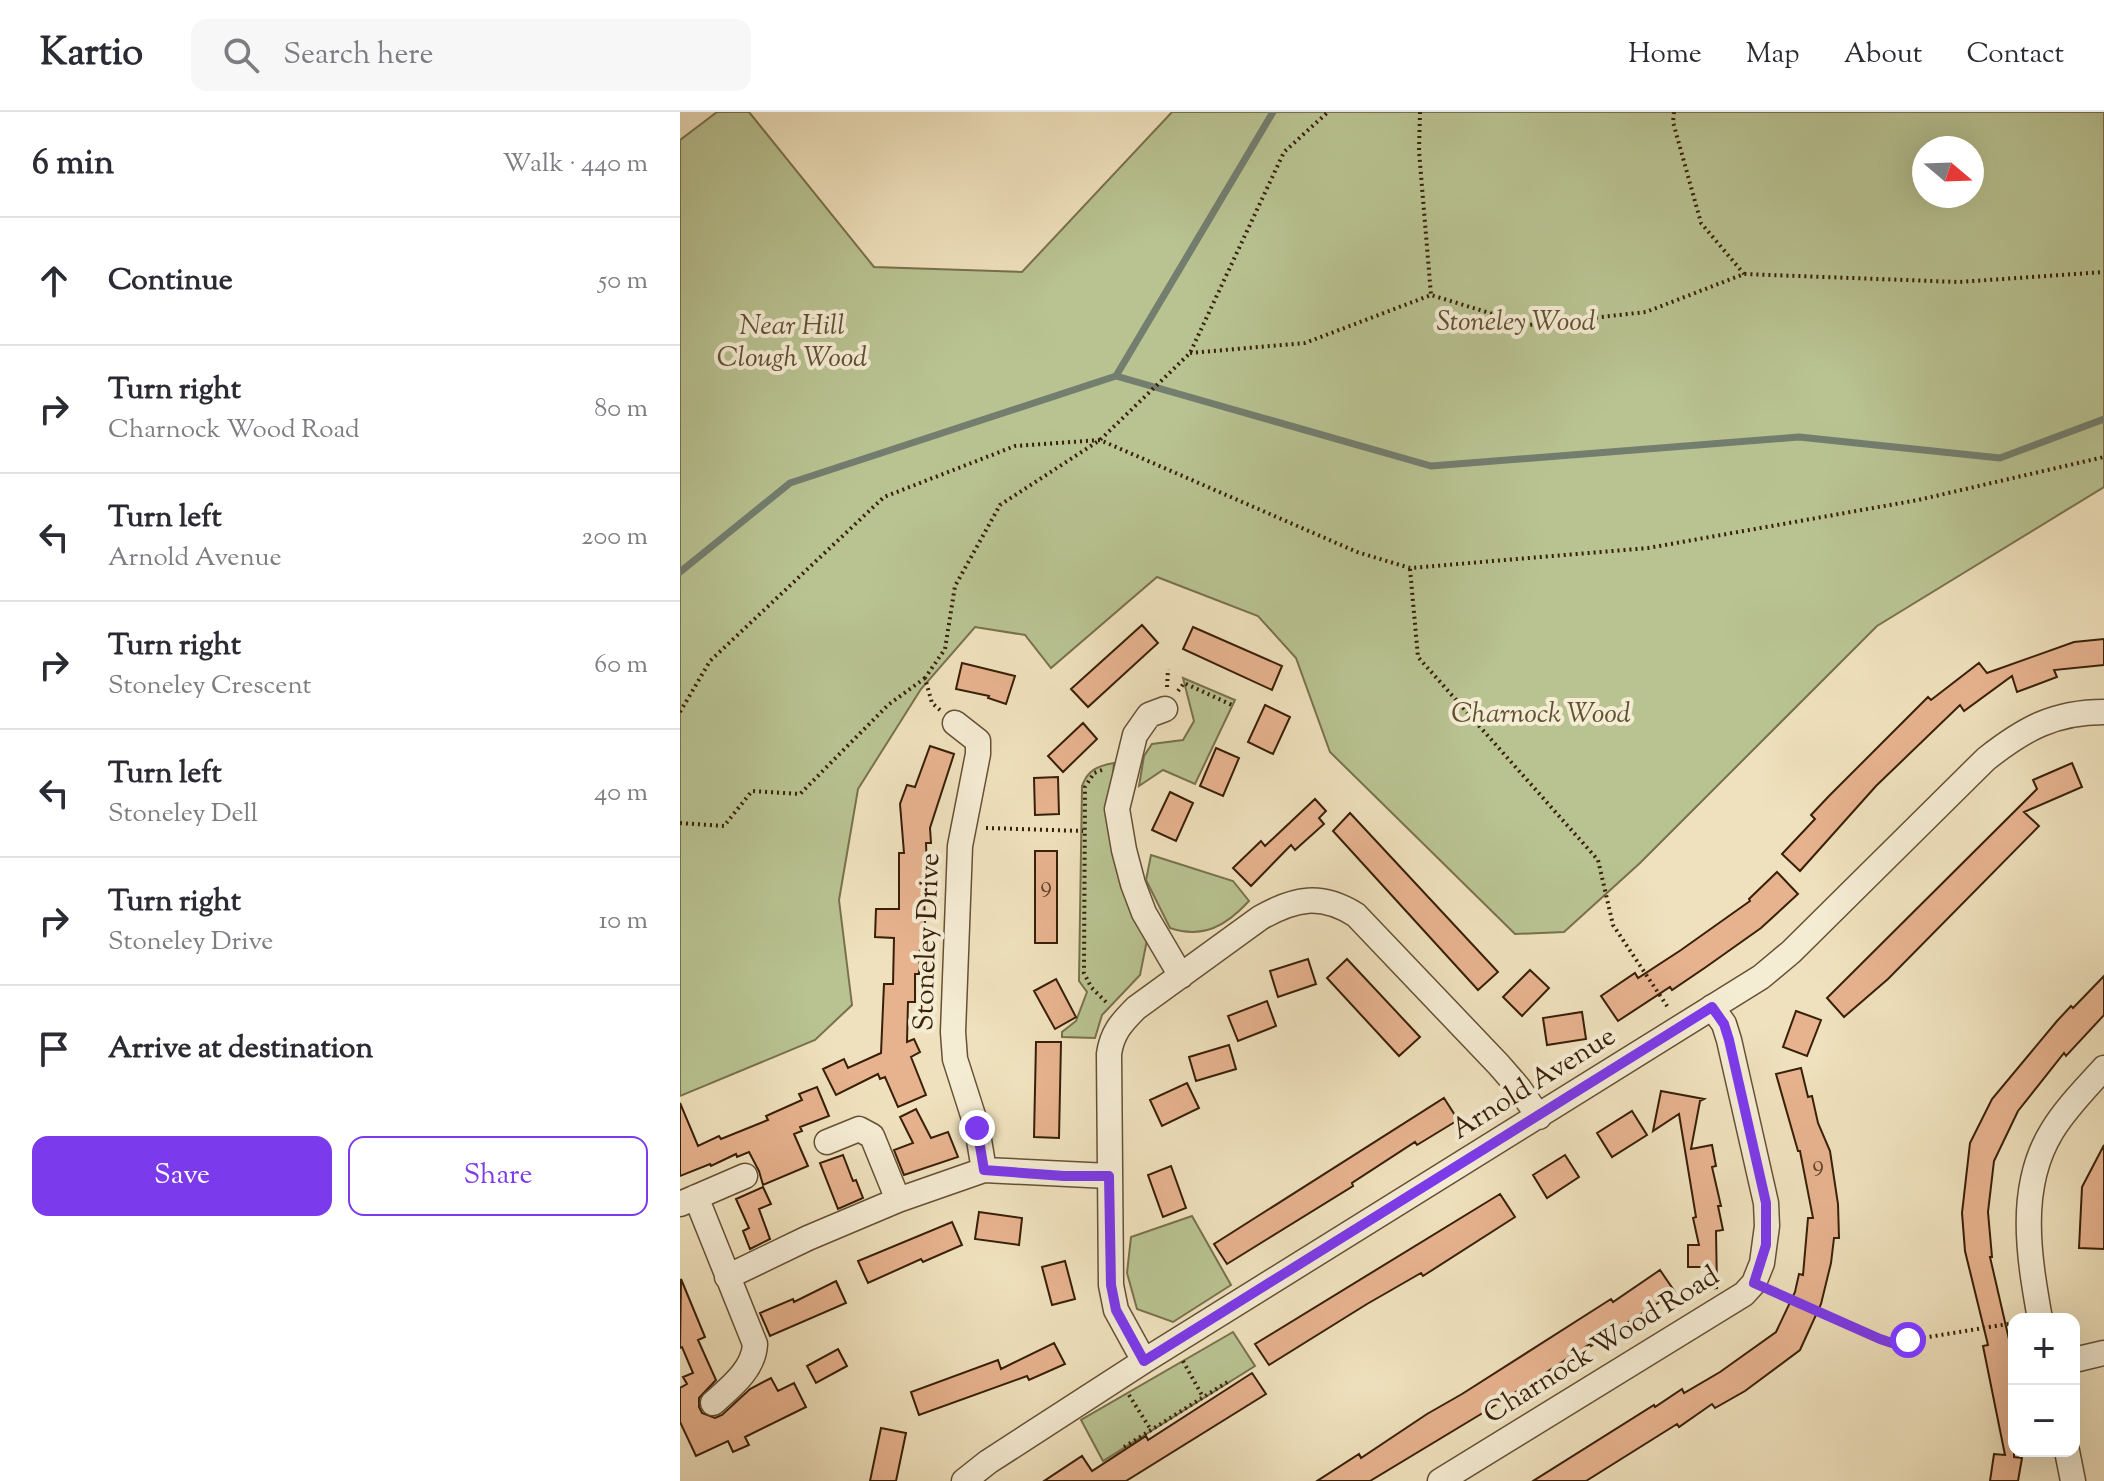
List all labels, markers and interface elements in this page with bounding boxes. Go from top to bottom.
search box [191,19,751,91]
text: Kartio [40,28,143,82]
icon: search [219,33,263,77]
text: Search here [283,34,434,77]
text: Home [1628,35,1702,75]
text: Map [1746,35,1800,75]
text: About [1844,35,1922,75]
text: Contact [1966,35,2064,75]
north arrow [1912,136,1984,208]
text: 6 min [32,140,114,189]
text: Walk · 440 m [503,146,648,183]
icon: ahead [32,259,76,303]
text: Continue [108,260,233,303]
text: 50 m [598,263,648,300]
park label: Stoneley Wood [1436,303,1596,343]
park label: Near Hill Clough Wood [717,307,867,379]
text: Turn right [108,369,241,412]
icon: right [32,387,76,431]
text: 80 m [594,391,648,428]
text: Charnock Wood Road [108,412,360,449]
text: Turn left [108,497,222,540]
icon: left [32,515,76,559]
text: 200 m [581,519,648,556]
text: Arnold Avenue [108,540,282,577]
text: Turn right [108,625,241,668]
icon: right [32,643,76,687]
text: 60 m [594,647,648,684]
text: Stoneley Crescent [108,668,311,705]
park label: Charnock Wood [1451,695,1631,735]
text: Turn left [108,753,222,796]
icon: left [32,771,76,815]
text: 40 m [594,775,648,812]
text: Stoneley Dell [108,796,258,833]
street label: Stoneley Drive [905,852,951,1032]
house number: 9 [1040,869,1052,903]
text: Turn right [108,881,241,924]
icon: right [32,899,76,943]
text: 10 m [599,903,648,940]
text: Stoneley Drive [108,924,273,961]
street label: Arnold Avenue [1444,1017,1624,1151]
icon: arrive [32,1027,76,1071]
text: Arrive at destination [108,1028,373,1071]
route end [959,1110,995,1146]
button: Save [32,1136,332,1216]
button: Share [348,1136,648,1216]
house number: 9 [1812,1148,1824,1182]
street label: Charnock Wood Road [1476,1257,1728,1435]
map controls [2008,1313,2080,1457]
button: + [2008,1313,2080,1385]
route start [1890,1322,1926,1358]
button: − [2008,1385,2080,1457]

